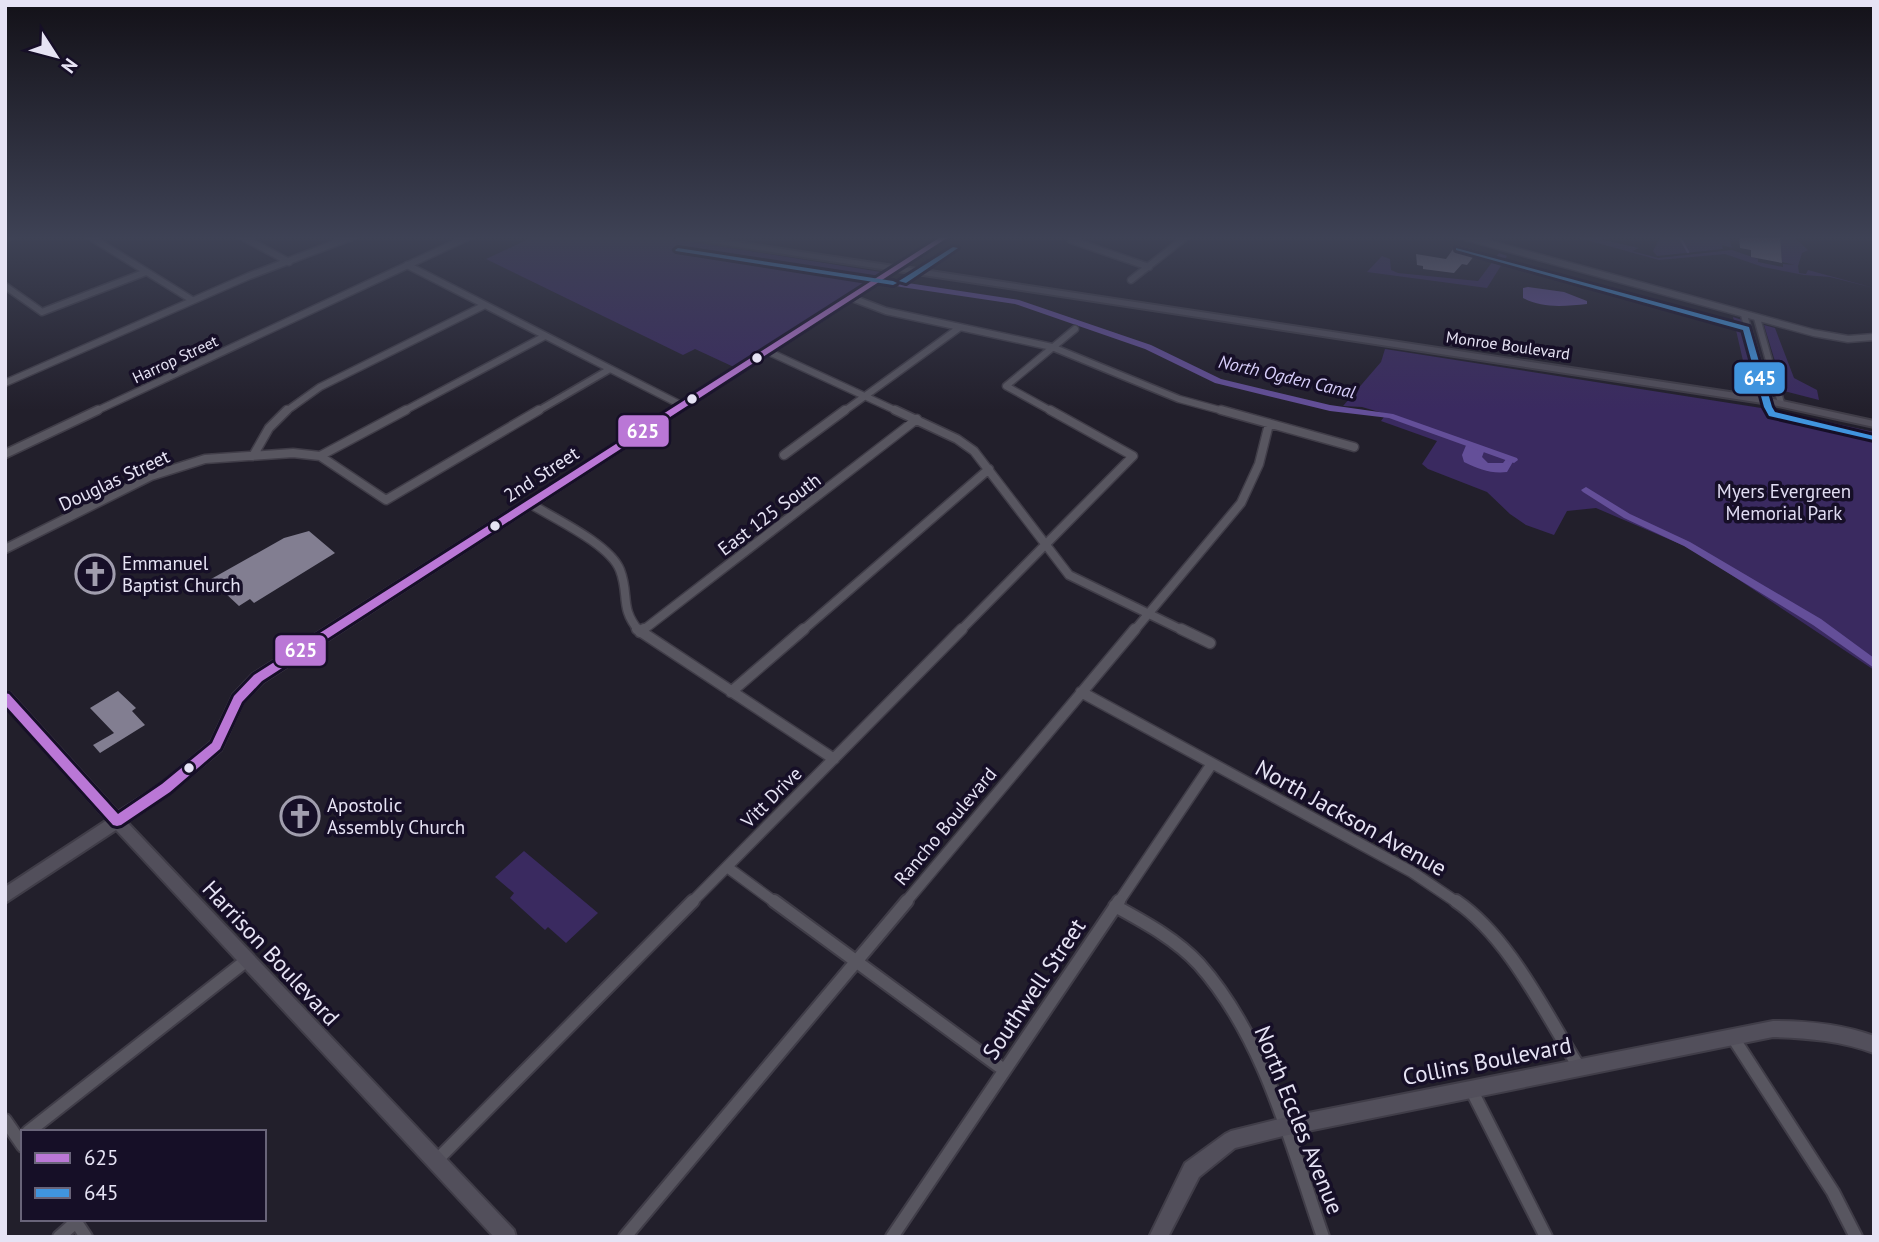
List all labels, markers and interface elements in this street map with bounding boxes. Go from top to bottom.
north arrow [21,21,91,91]
text: N [56,54,83,78]
street label: Monroe Boulevard [1445,326,1571,364]
street label: Harrop Street [129,330,221,387]
water label: North Ogden Canal [1216,350,1358,403]
unlabelled marker [750,351,764,365]
line badge: 645 [1733,361,1786,395]
text: 645 [1744,366,1776,390]
unlabelled marker [685,392,699,406]
line badge: 625 [617,414,670,448]
text: 625 [627,419,659,443]
street label: 2nd Street [499,441,583,507]
street label: Douglas Street [55,444,174,516]
street label: East 125 South [713,468,825,560]
park label: Myers Evergreen Memorial Park [1717,479,1851,525]
unlabelled marker [488,519,502,533]
place label: Emmanuel Baptist Church [122,551,241,597]
church icon: Emmanuel Baptist Church [74,553,116,595]
line badge: 625 [274,634,327,667]
text: 625 [285,638,317,662]
street label: North Jackson Avenue [1251,753,1452,882]
unlabelled marker [182,761,196,775]
street label: Vitt Drive [735,761,807,833]
street label: Rancho Boulevard [889,762,1001,890]
place label: Apostolic Assembly Church [327,793,465,839]
church icon: Apostolic Assembly Church [279,795,321,837]
street label: Harrison Boulevard [197,874,346,1031]
street label: Southwell Street [976,912,1092,1065]
street label: North Eccles Avenue [1248,1021,1351,1218]
street label: Collins Boulevard [1400,1030,1574,1091]
legend [21,1130,266,1221]
text: 625 [84,1144,118,1171]
text: 645 [84,1179,118,1206]

